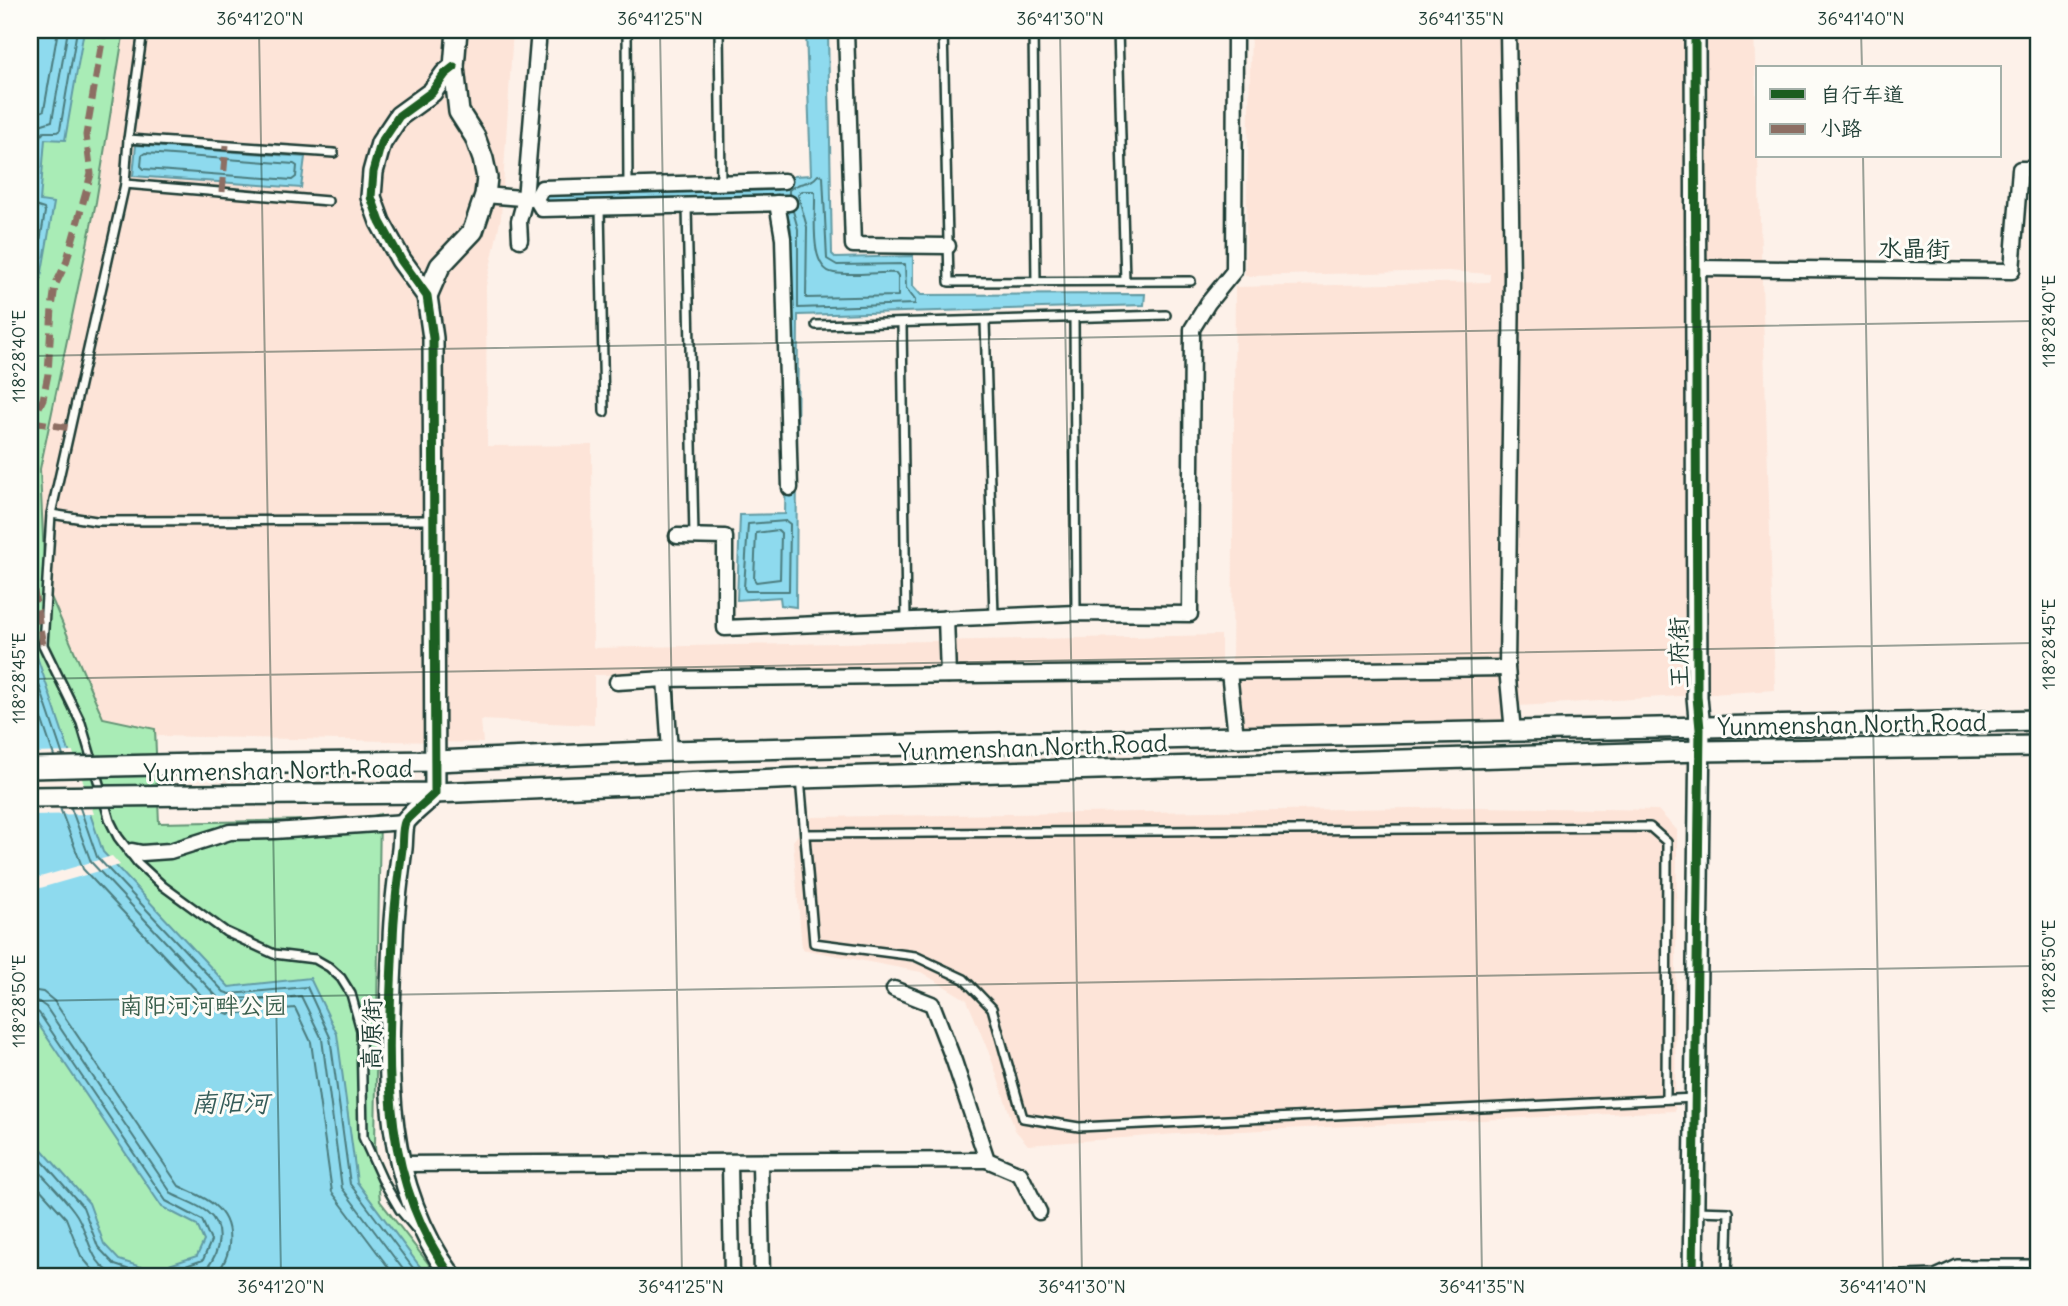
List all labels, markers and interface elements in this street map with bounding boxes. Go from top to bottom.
text: 36°41'20"N [216,7,304,30]
text: 36°41'25"N [617,7,703,30]
text: 36°41'30"N [1016,7,1104,30]
text: 36°41'35"N [1418,7,1504,30]
text: 36°41'40"N [1817,7,1905,30]
legend [1756,66,2002,158]
text: 自行车道 [1820,81,1904,108]
text: 小路 [1820,115,1862,142]
street label: 水晶街 [1878,232,1950,264]
text: 118°28'40"E [2037,275,2060,367]
text: 118°28'40"E [7,310,30,402]
text: 118°28'45"E [2037,598,2060,690]
street label: 王府街 [1662,617,1694,689]
text: 118°28'45"E [7,632,30,724]
street label: Yunmenshan North Road [1717,707,1987,741]
street label: Yunmenshan North Road [898,727,1168,767]
street label: Yunmenshan North Road [143,753,413,787]
text: 118°28'50"E [2037,919,2060,1013]
text: 118°28'50"E [7,954,30,1048]
park label: 南阳河河畔公园 [119,990,287,1020]
street label: 高原街 [355,998,387,1070]
water label: 南阳河 [191,1086,273,1119]
text: 36°41'20"N [237,1275,325,1298]
text: 36°41'25"N [638,1275,724,1298]
text: 36°41'30"N [1038,1275,1126,1298]
text: 36°41'35"N [1439,1275,1525,1298]
text: 36°41'40"N [1839,1275,1927,1298]

